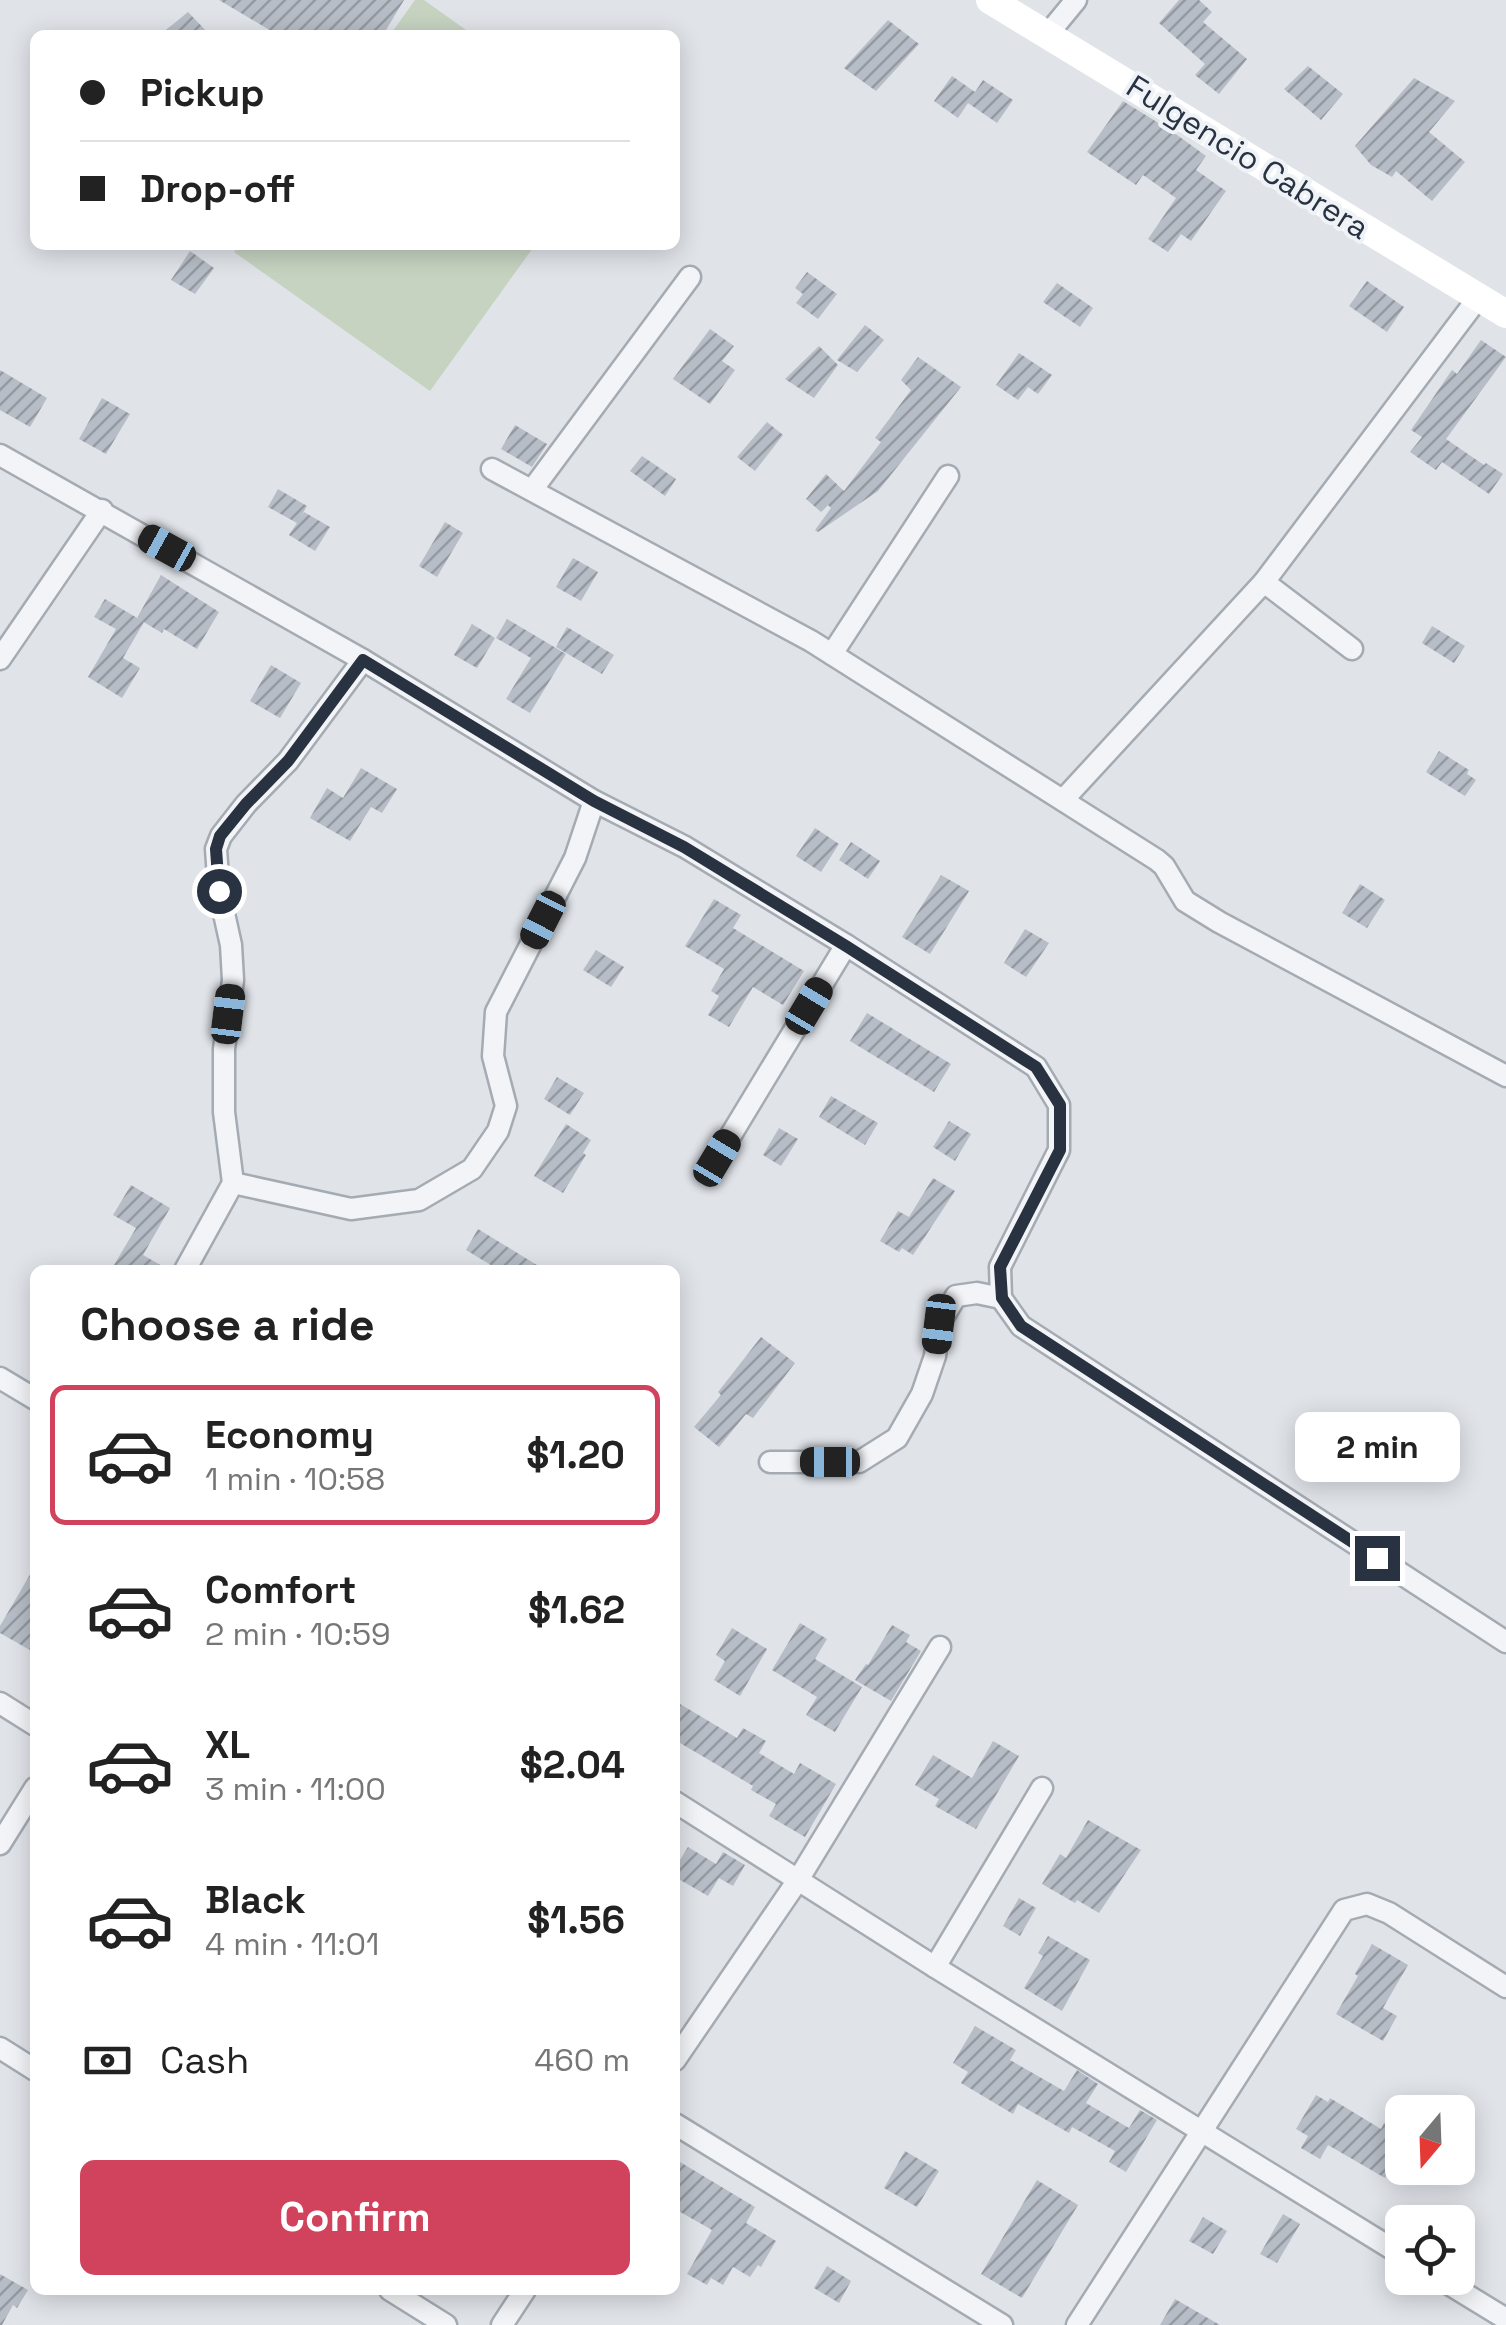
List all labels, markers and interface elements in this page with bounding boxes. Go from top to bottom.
street label: Fulgencio Cabrera [1119,66,1377,248]
text: Pickup [140,69,264,117]
text: Drop-off [140,165,295,213]
car [133,520,201,576]
route start [197,869,242,914]
car [516,886,570,954]
car [781,973,837,1039]
car [209,982,247,1046]
car [689,1125,745,1191]
car [920,1292,958,1356]
text: Choose a ride [80,1296,375,1353]
icon: car [85,1410,175,1500]
text: Economy [205,1411,374,1459]
callout: 2 min [1294,1413,1460,1483]
text: 2 min [1336,1427,1419,1467]
text: $1.20 [526,1431,625,1479]
car [800,1447,860,1477]
text: 1 min · 10:58 [205,1459,385,1499]
route end [1355,1536,1400,1581]
icon: car [85,1565,175,1655]
text: Comfort [205,1566,356,1614]
text: $1.62 [528,1586,625,1634]
text: 2 min · 10:59 [205,1614,391,1654]
icon: car [85,1720,175,1810]
text: XL [205,1721,250,1769]
text: $2.04 [520,1741,625,1789]
text: 3 min · 11:00 [205,1769,386,1809]
icon: car [85,1875,175,1965]
text: Black [205,1876,306,1924]
text: $1.56 [527,1896,625,1944]
text: 4 min · 11:01 [205,1924,379,1964]
icon: cash [80,2033,135,2088]
text: Cash [160,2036,249,2084]
text: 460 m [534,2040,630,2080]
north arrow [1385,2095,1475,2185]
map controls [1385,2095,1475,2295]
button: Confirm [80,2160,630,2275]
button: locate [1385,2205,1475,2295]

